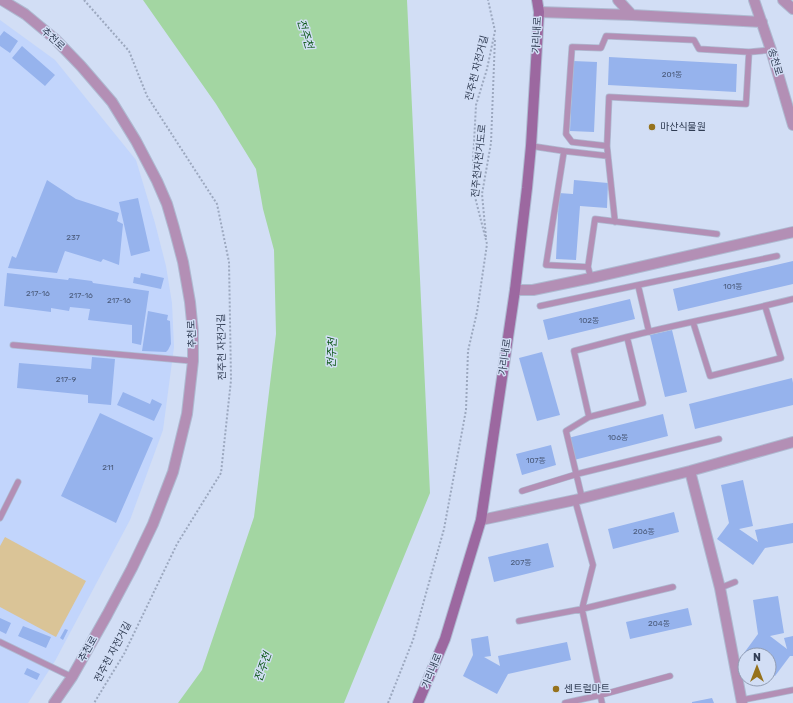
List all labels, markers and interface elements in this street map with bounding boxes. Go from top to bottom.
street label: 가리내로 [530,16,544,54]
water label: 전주천 [294,18,316,52]
street label: 추천로 [39,25,67,53]
street label: 전주천 자전거길 [463,34,491,102]
street label: 송천로 [765,47,785,77]
house number: 201동 [662,70,682,79]
place label: 마산식물원 [660,121,706,133]
marker: 마산식물원 [647,122,657,132]
street label: 전주천자전거도로 [469,124,489,198]
house number: 237 [66,233,80,242]
house number: 101동 [723,282,743,291]
house number: 217-16 [26,289,50,298]
house number: 217-16 [69,291,93,300]
house number: 217-16 [107,296,131,305]
street label: 전주천 자전거길 [215,313,229,381]
house number: 102동 [579,316,599,325]
street label: 추천로 [186,320,198,348]
water label: 전주천 [325,336,339,368]
street label: 가리내로 [496,338,514,376]
house number: 217-9 [56,375,76,384]
house number: 106동 [608,433,628,442]
house number: 107동 [526,456,546,465]
house number: 211 [102,463,114,472]
house number: 206동 [633,527,655,536]
house number: 207동 [510,558,532,567]
house number: 204동 [648,619,670,628]
street label: 전주천 자전거길 [92,620,134,684]
street label: 추천로 [76,634,100,664]
north arrow [737,647,777,687]
water label: 전주천 [252,649,275,683]
text: N [753,651,761,664]
street label: 가리내로 [420,652,444,690]
place label: 센트럴마트 [564,683,610,695]
marker: 센트럴마트 [551,684,561,694]

